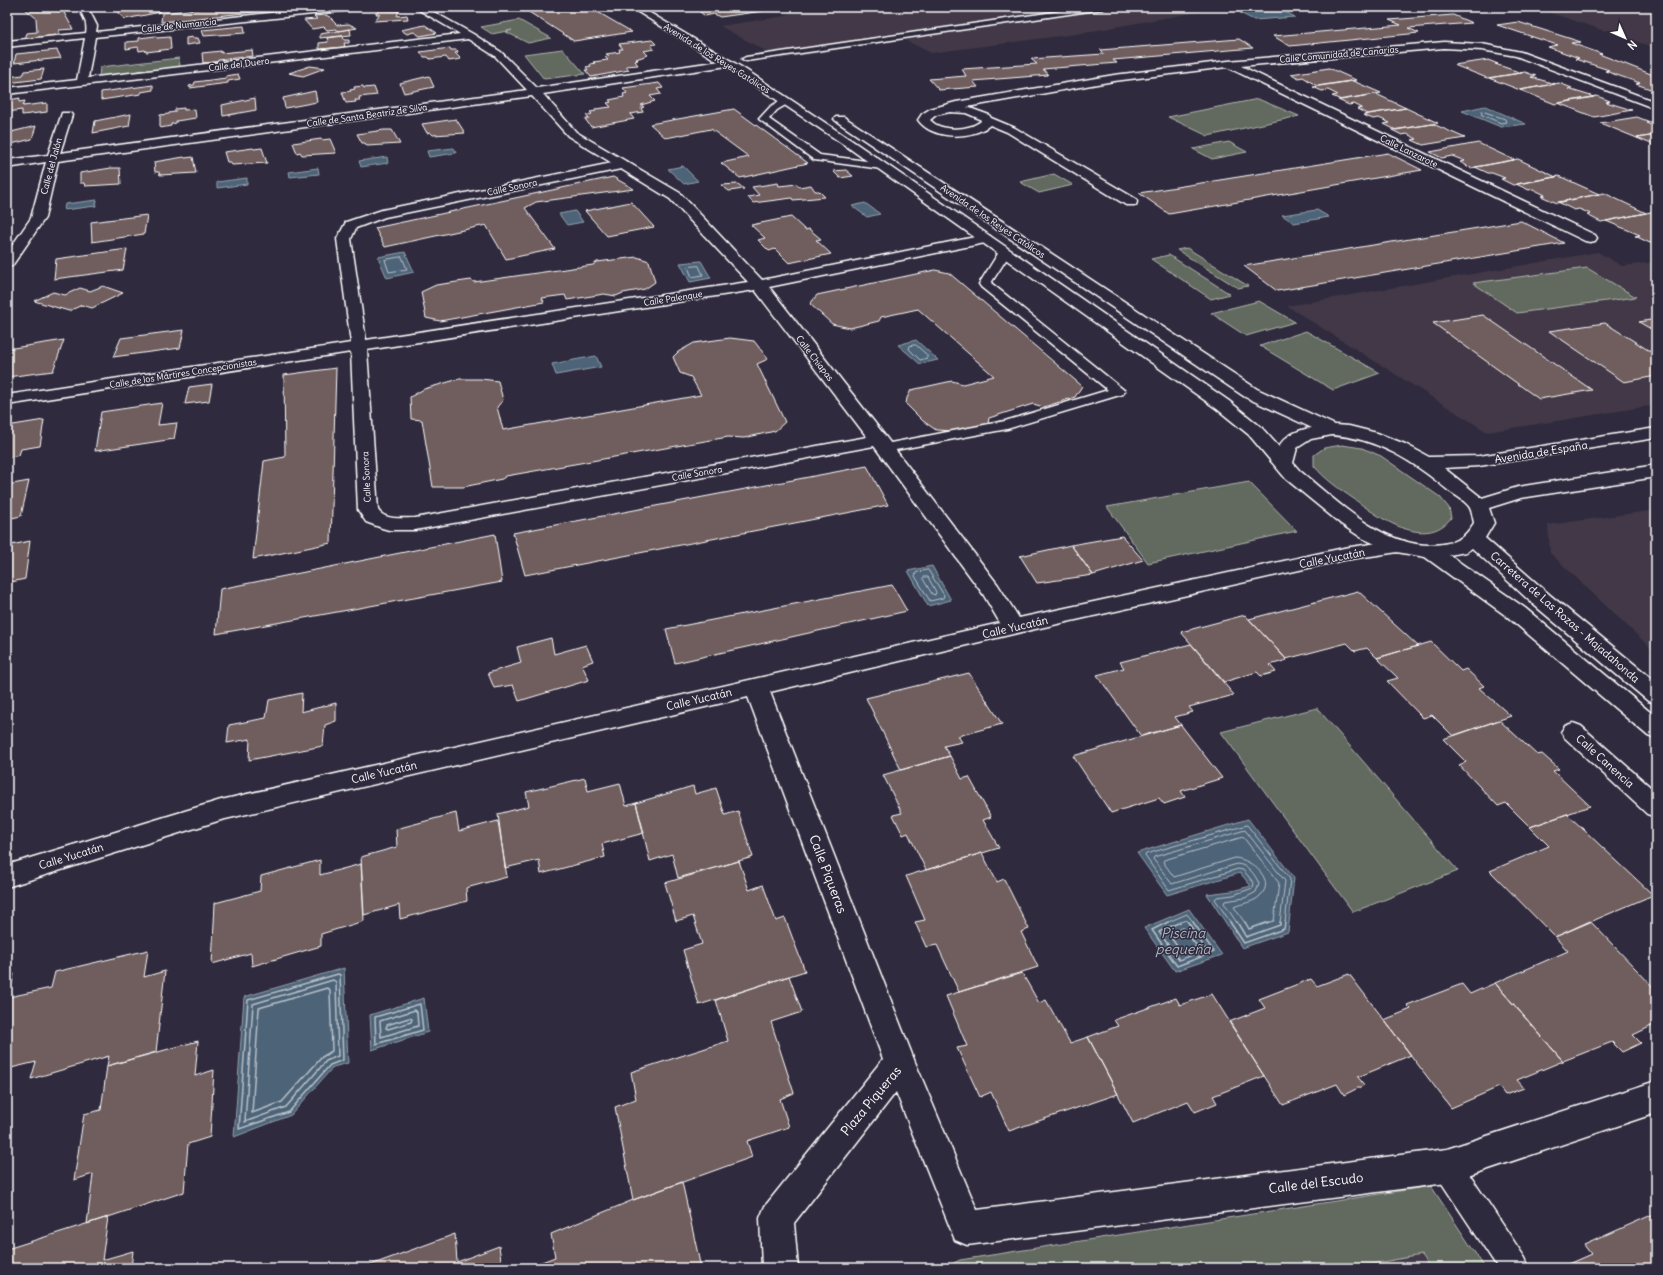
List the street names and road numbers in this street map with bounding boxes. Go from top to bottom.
street label: Calle de Numancia [141,16,217,34]
street label: Avenida de los Reyes Católicos [662,21,772,95]
street label: Calle Comunidad de Canarias [1279,43,1399,65]
street label: Calle del Duero [208,55,270,73]
street label: Calle de Santa Beatriz de Silva [306,101,428,129]
street label: Calle Lanzarote [1378,132,1440,170]
street label: Calle del Jalón [38,136,64,196]
street label: Calle Sonora [486,176,538,198]
street label: Avenida de los Reyes Católicos [939,182,1047,260]
street label: Calle Palenque [643,288,703,308]
street label: Calle Chiapas [794,333,836,383]
street label: Calle de los Mártires Concepcionistas [109,356,257,390]
street label: Avenida de España [1493,438,1589,466]
street label: Calle Sonora [359,451,373,503]
street label: Calle Sonora [671,463,723,483]
street label: Calle Yucatán [1298,545,1366,571]
street label: Carretera de Las Rozas - Majadahonda [1488,548,1642,686]
street label: Calle Yucatán [981,613,1049,641]
street label: Calle Yucatán [665,685,733,713]
street label: Calle Canencia [1573,731,1637,791]
street label: Calle Yucatán [350,758,418,786]
street label: Calle Piqueras [805,832,851,916]
street label: Calle Yucatán [37,840,105,872]
street label: Plaza Piqueras [837,1063,905,1139]
street label: Calle del Escudo [1268,1169,1364,1197]

